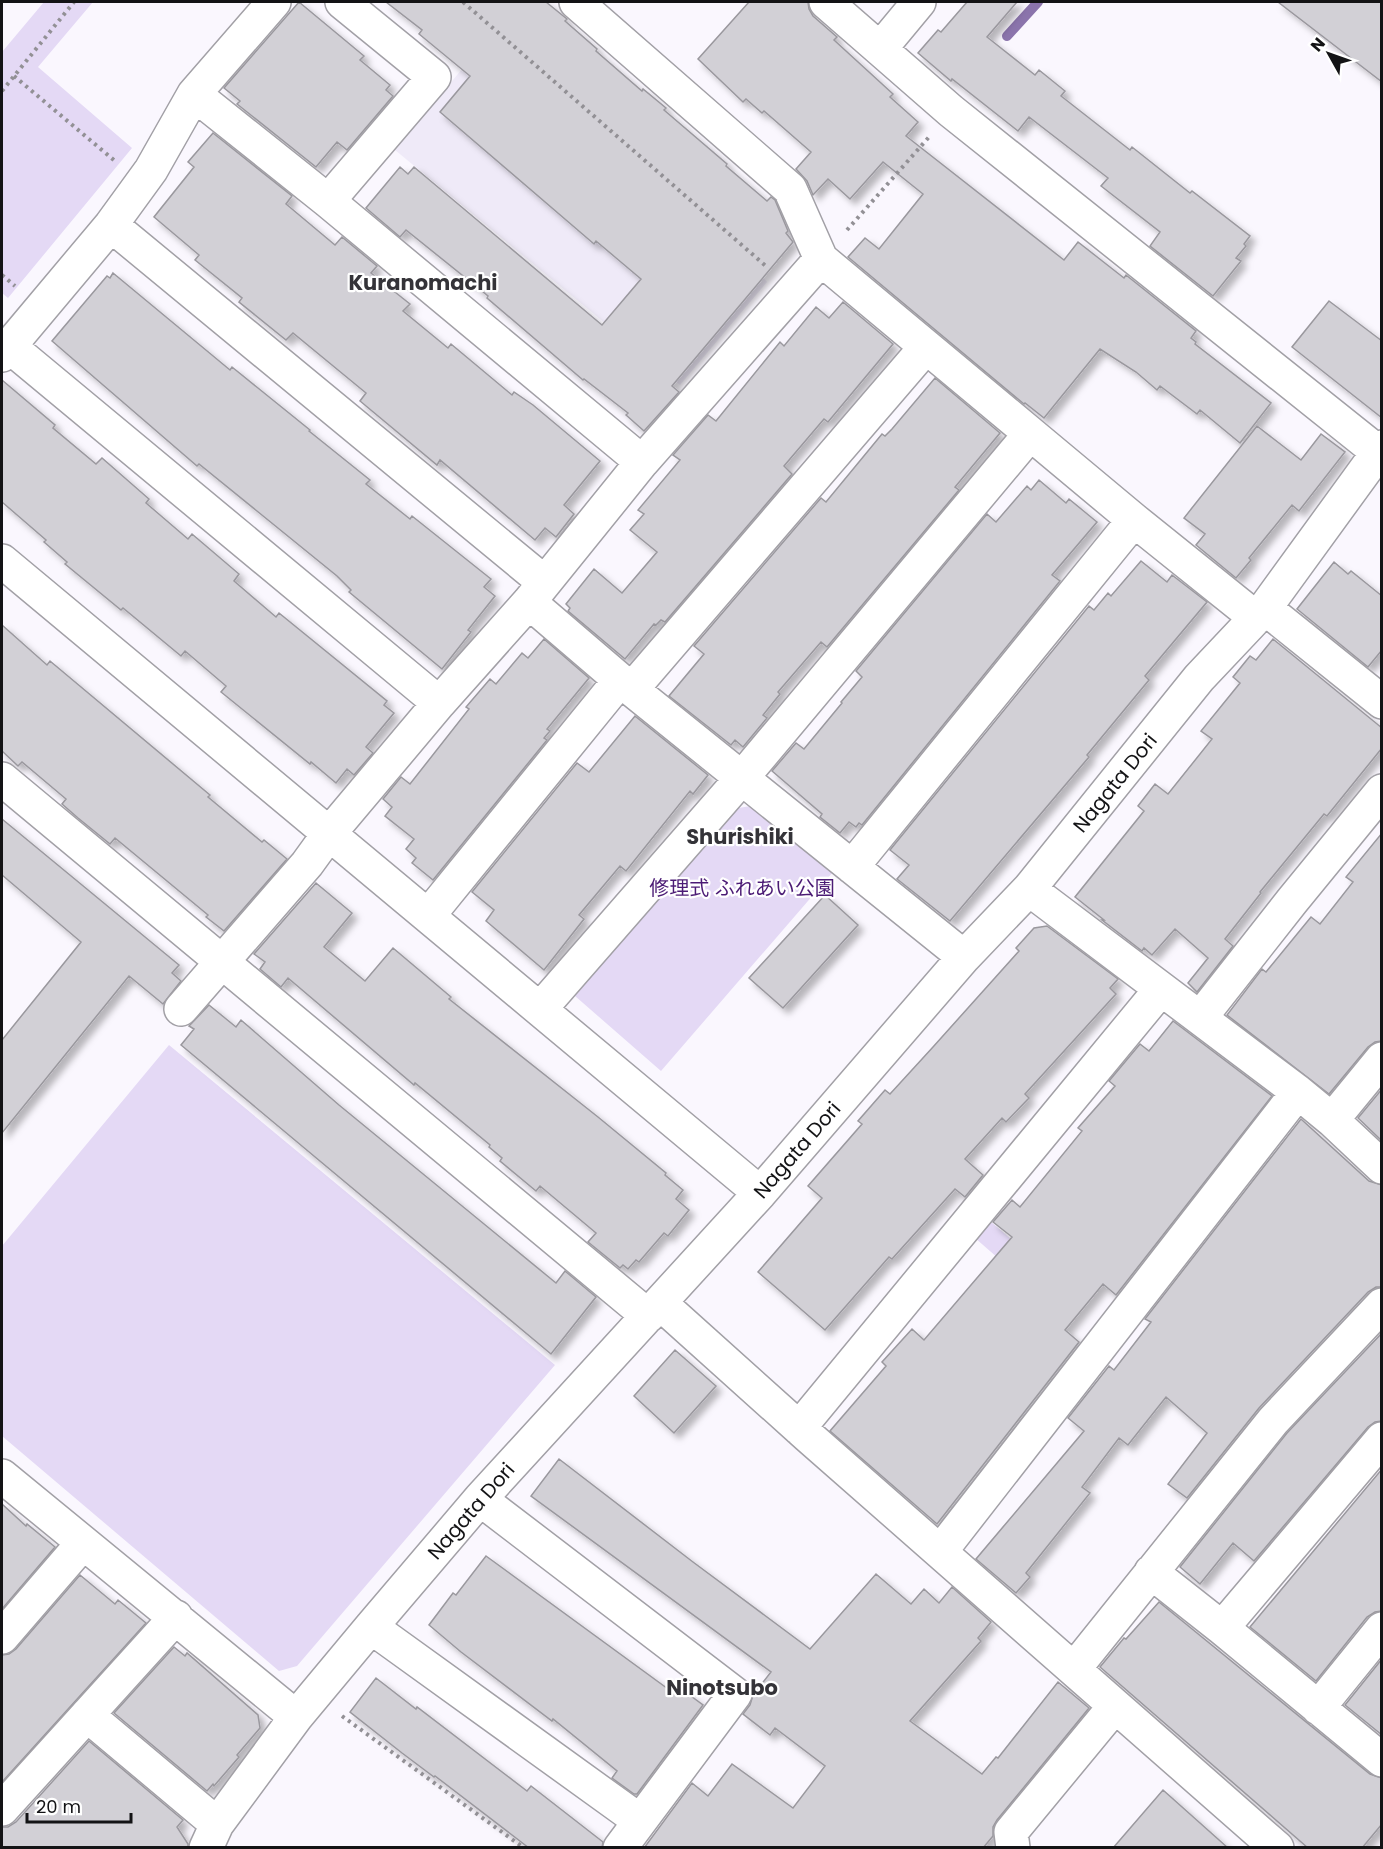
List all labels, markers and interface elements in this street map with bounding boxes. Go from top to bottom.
north arrow [1299,24,1359,84]
text: N [1305,33,1331,57]
district label: Kuranomachi [348,268,498,297]
street label: Nagata Dori [1066,728,1164,838]
district label: Shurishiki [686,822,794,851]
park label: 修理式 ふれあい公園 [649,874,835,902]
street label: Nagata Dori [747,1095,847,1205]
street label: Nagata Dori [421,1456,521,1566]
district label: Ninotsubo [666,1673,778,1702]
scale bar [27,1786,130,1824]
text: 20 m [36,1794,81,1819]

